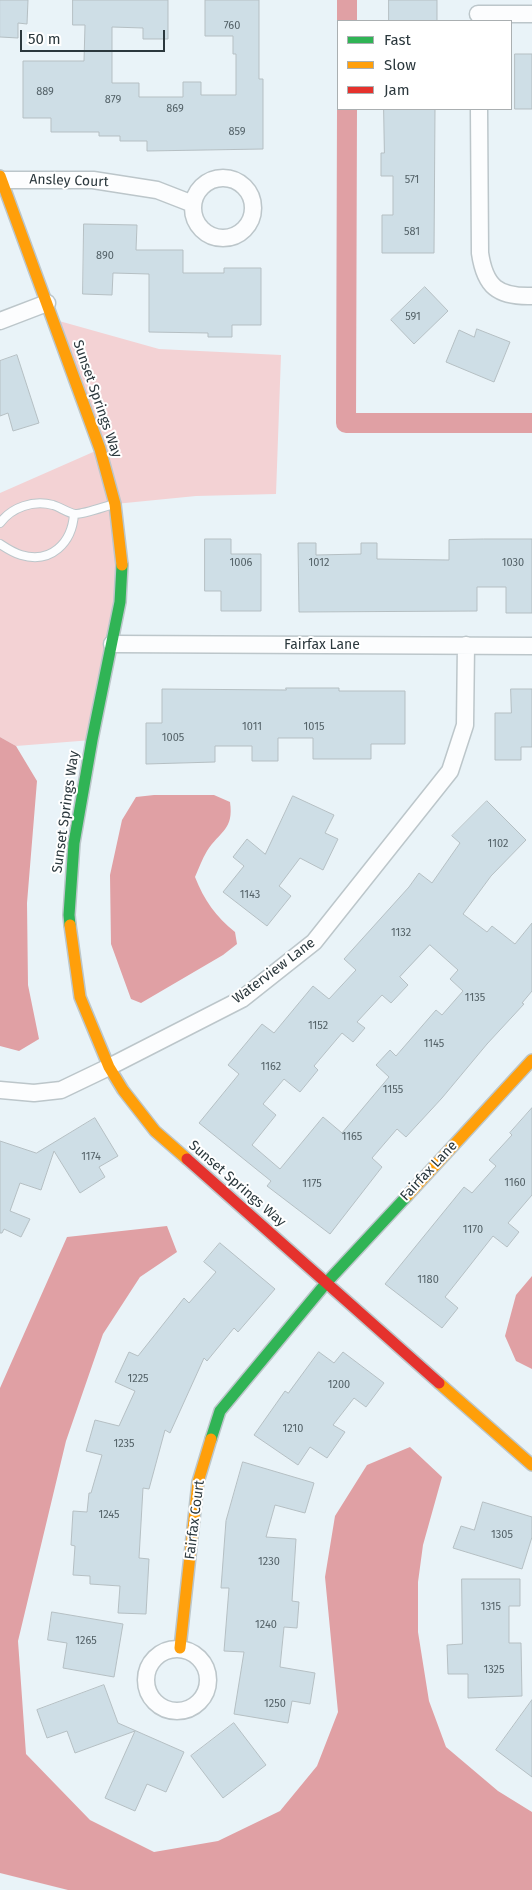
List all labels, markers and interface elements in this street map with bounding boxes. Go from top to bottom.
house number: 760 [224,19,240,33]
scale bar [22,20,168,52]
legend [337,20,512,110]
text: 50 m [28,30,61,48]
text: Fast [384,31,411,49]
text: Slow [384,56,416,74]
text: Jam [384,81,410,99]
house number: 889 [36,85,54,99]
house number: 879 [105,93,121,107]
house number: 869 [166,102,184,116]
house number: 859 [228,125,246,139]
street label: Ansley Court [29,171,109,191]
house number: 571 [405,173,419,187]
house number: 581 [404,225,420,239]
house number: 890 [96,249,114,263]
house number: 591 [405,310,421,324]
street label: Sunset Springs Way [69,338,125,460]
house number: 1006 [230,556,252,570]
house number: 1012 [309,556,329,570]
house number: 1030 [502,556,524,570]
street label: Fairfax Lane [284,637,360,653]
house number: 1011 [242,720,262,734]
house number: 1015 [304,720,324,734]
house number: 1005 [162,731,184,745]
street label: Sunset Springs Way [49,750,83,874]
house number: 1102 [488,837,508,851]
house number: 1143 [240,888,260,902]
house number: 1132 [391,926,411,940]
street label: Waterview Lane [229,934,319,1008]
house number: 1135 [465,991,485,1005]
house number: 1152 [308,1019,328,1033]
house number: 1145 [424,1037,444,1051]
house number: 1162 [261,1060,281,1074]
house number: 1155 [383,1083,403,1097]
house number: 1165 [342,1130,362,1144]
street label: Sunset Springs Way [185,1137,289,1231]
street label: Fairfax Lane [397,1138,461,1204]
house number: 1174 [81,1150,101,1164]
house number: 1160 [504,1176,526,1190]
house number: 1175 [302,1177,322,1191]
house number: 1170 [463,1223,483,1237]
house number: 1180 [417,1273,439,1287]
house number: 1225 [127,1372,149,1386]
house number: 1200 [328,1378,350,1392]
house number: 1210 [283,1422,303,1436]
house number: 1235 [113,1437,135,1451]
street label: Fairfax Court [182,1479,208,1561]
house number: 1245 [98,1508,120,1522]
house number: 1305 [491,1528,513,1542]
house number: 1230 [258,1555,280,1569]
house number: 1315 [481,1600,501,1614]
house number: 1240 [255,1618,277,1632]
house number: 1265 [75,1634,97,1648]
house number: 1325 [483,1663,505,1677]
house number: 1250 [264,1697,286,1711]

